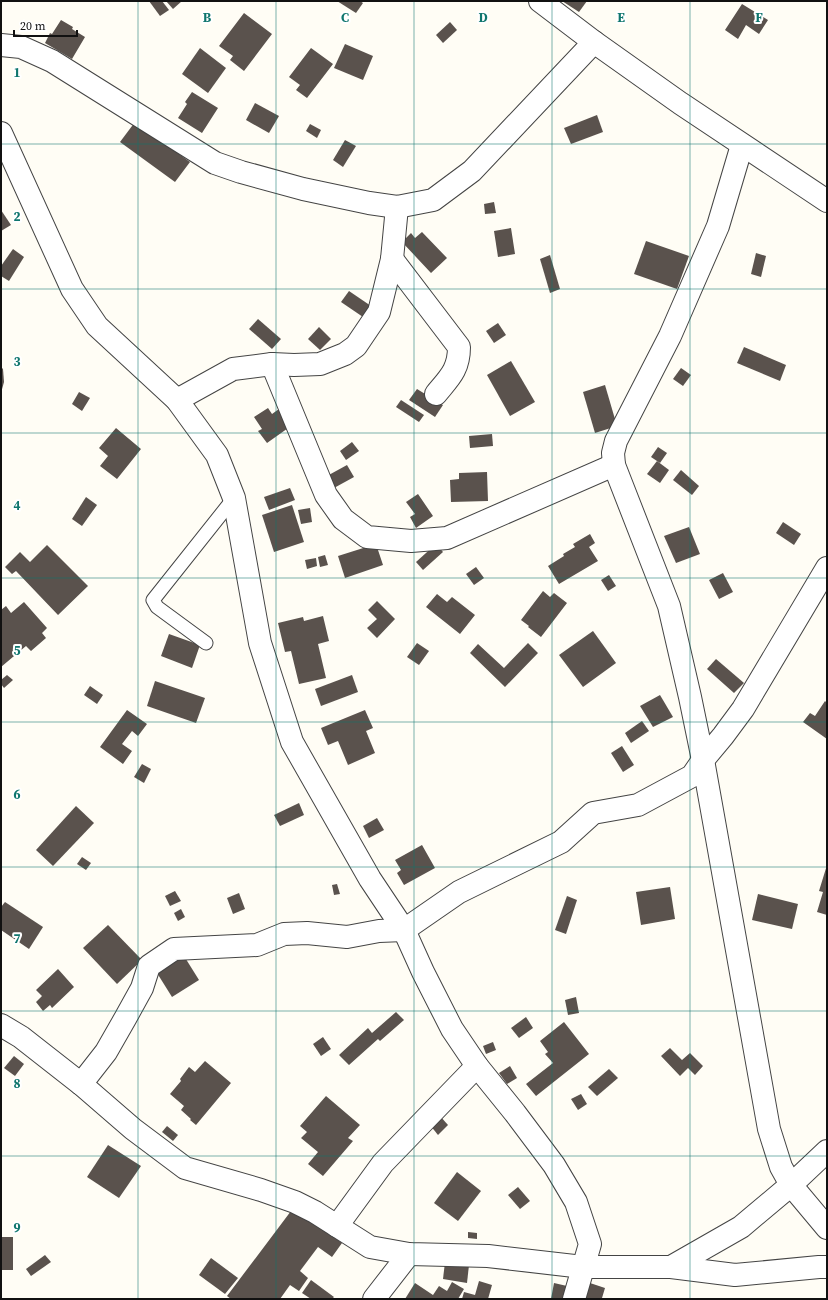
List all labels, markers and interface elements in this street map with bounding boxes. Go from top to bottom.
text: B [203,9,212,26]
text: C [341,9,349,26]
text: D [478,9,488,26]
text: E [617,9,625,26]
text: F [755,9,763,26]
scale bar [14,12,77,38]
text: 20 m [20,18,46,34]
text: 1 [13,64,21,81]
text: 2 [13,208,21,225]
text: 3 [13,353,21,370]
text: 4 [13,497,21,514]
text: 5 [13,642,21,659]
text: 6 [13,786,21,803]
text: 7 [13,930,21,947]
text: 8 [13,1075,21,1092]
text: 9 [13,1219,21,1236]

